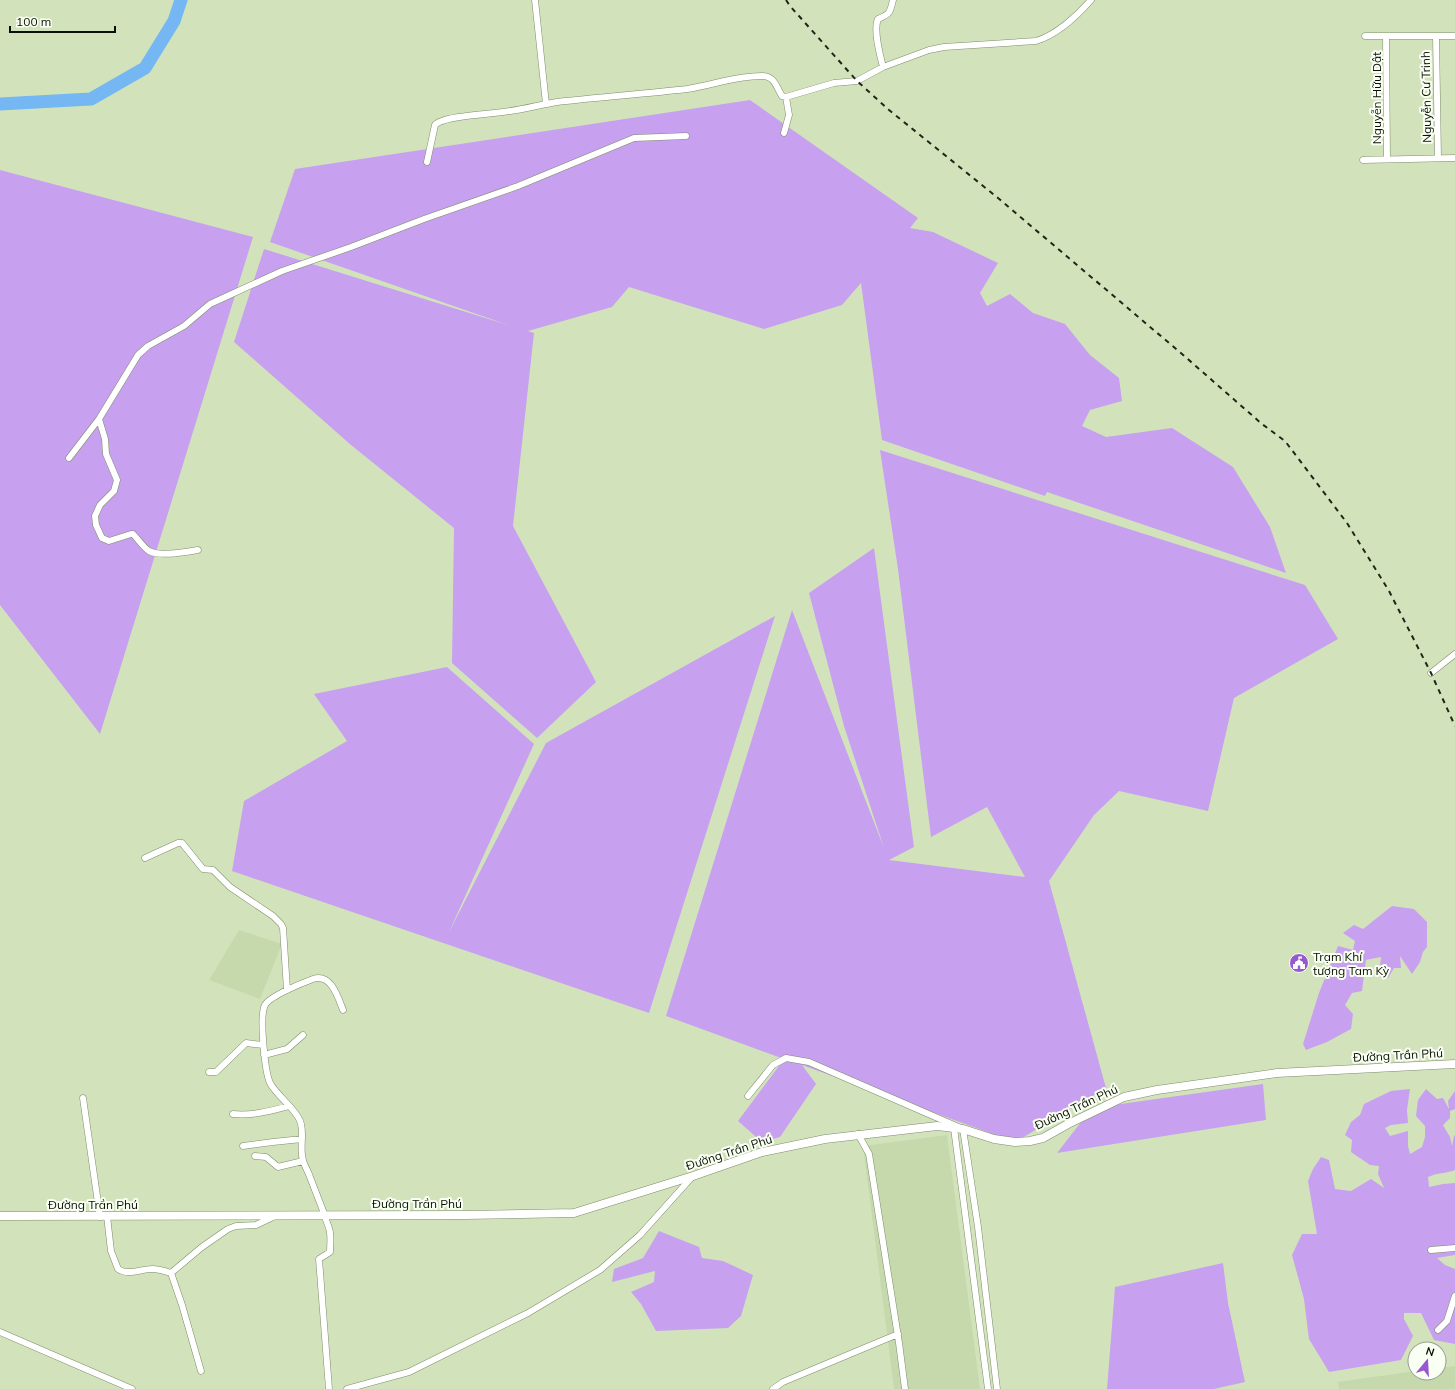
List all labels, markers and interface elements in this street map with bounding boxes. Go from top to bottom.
scale bar [10,8,115,34]
text: 100 m [16,14,51,29]
street label: Nguyễn Cư Trinh [1418,51,1434,143]
street label: Nguyễn Hữu Dật [1369,52,1384,144]
place label: Trạm Khí tượng Tam Kỳ [1313,949,1390,978]
public building icon: Trạm Khí tượng Tam Kỳ [1288,952,1310,974]
street label: Đường Trần Phú [1353,1045,1443,1065]
street label: Đường Trần Phú [1032,1081,1120,1133]
street label: Đường Trần Phú [684,1131,774,1173]
street label: Đường Trần Phú [372,1196,462,1211]
street label: Đường Trần Phú [48,1197,138,1212]
north arrow [1407,1341,1447,1381]
text: N [1424,1344,1436,1359]

